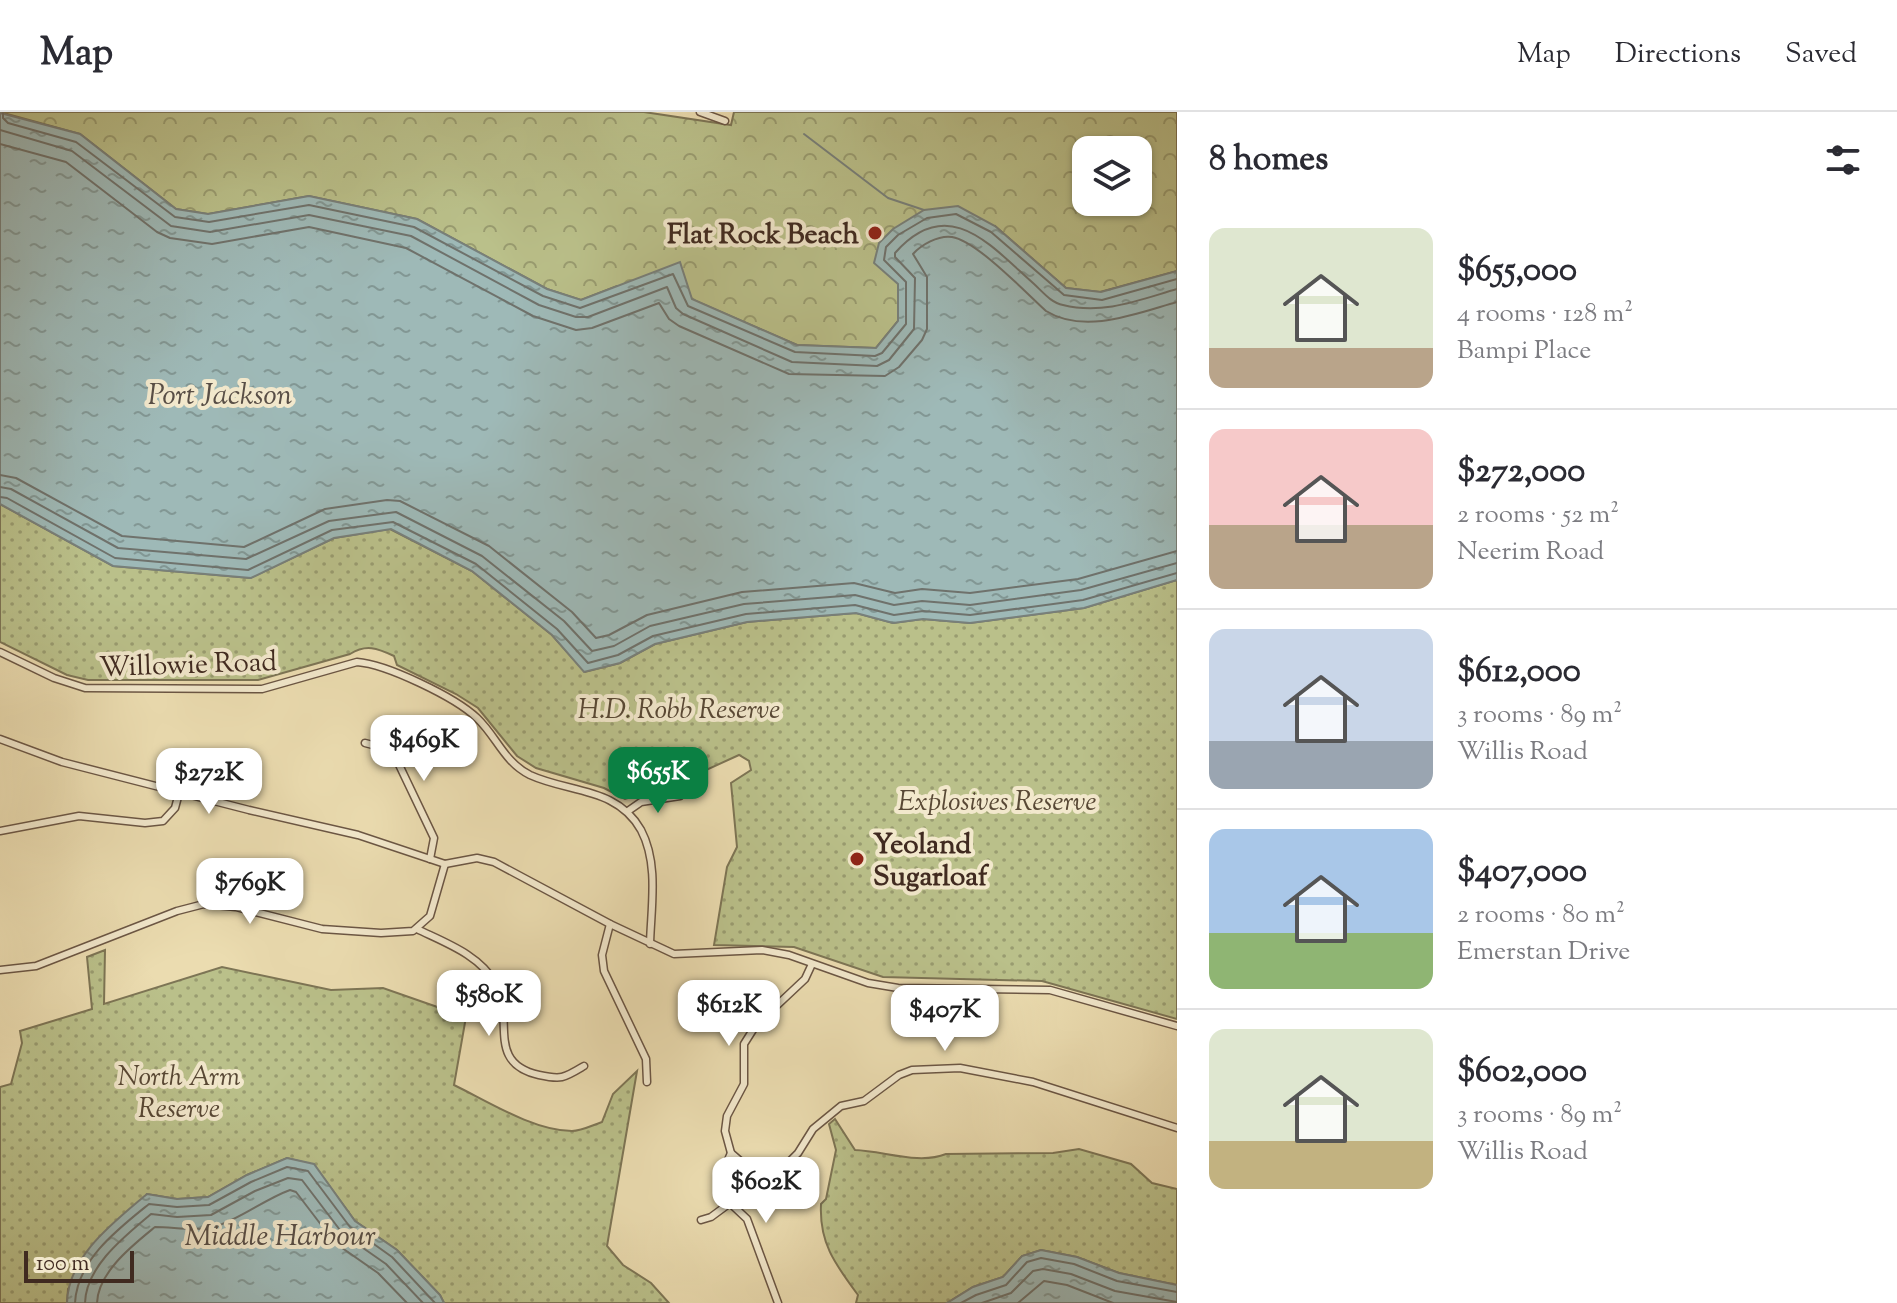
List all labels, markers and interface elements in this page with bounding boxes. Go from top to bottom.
text: Map [40,28,113,82]
text: Map [1517,35,1571,75]
text: Directions [1615,35,1741,75]
text: Saved [1785,35,1857,75]
map controls [1072,136,1152,216]
button: layers [1072,136,1152,216]
text: 8 homes [1209,136,1328,185]
icon: filters [1821,138,1865,182]
place label: Flat Rock Beach [667,216,860,256]
marker: Flat Rock Beach [866,224,884,242]
text: $655,000 [1457,247,1577,296]
icon: home [1273,260,1369,356]
text: 4 rooms · 128 m² [1457,296,1633,333]
text: Bampi Place [1457,333,1591,370]
water label: Port Jackson [148,375,292,418]
text: $272,000 [1457,448,1585,497]
icon: home [1273,461,1369,557]
text: 2 rooms · 52 m² [1457,497,1619,534]
text: Neerim Road [1457,534,1604,571]
street label: Willowie Road [98,643,278,689]
text: $612,000 [1457,648,1581,697]
icon: home [1273,661,1369,757]
park label: H.D. Robb Reserve [578,691,780,731]
text: 3 rooms · 89 m² [1457,697,1622,734]
pin: $469K [368,715,480,783]
text: $469K [388,722,460,759]
text: Willis Road [1457,734,1588,771]
pin: $655K [602,747,714,815]
pin: $272K [153,748,265,816]
text: $655K [626,754,690,791]
text: $272K [174,755,244,792]
park label: Explosives Reserve [898,783,1096,823]
place label: Yeoland Sugarloaf [873,826,990,898]
text: $407,000 [1457,848,1587,897]
marker: Yeoland Sugarloaf [848,850,866,868]
pin: $769K [194,858,306,926]
icon: home [1273,861,1369,957]
text: $769K [214,865,286,902]
text: 2 rooms · 80 m² [1457,897,1625,934]
text: Emerstan Drive [1457,934,1630,971]
pin: $580K [433,970,545,1038]
text: $580K [455,977,523,1014]
pin: $612K [673,980,785,1048]
pin: $407K [889,985,1001,1053]
text: $612K [696,987,762,1024]
text: $407K [909,992,981,1029]
text: $602,000 [1457,1048,1587,1097]
park label: North Arm Reserve [117,1058,241,1130]
icon: home [1273,1061,1369,1157]
text: 3 rooms · 89 m² [1457,1097,1622,1134]
text: Willis Road [1457,1134,1588,1171]
pin: $602K [710,1157,822,1225]
text: $602K [730,1164,802,1201]
water label: Middle Harbour [184,1216,376,1259]
scale bar [24,1247,134,1283]
text: 100 m [36,1249,89,1281]

